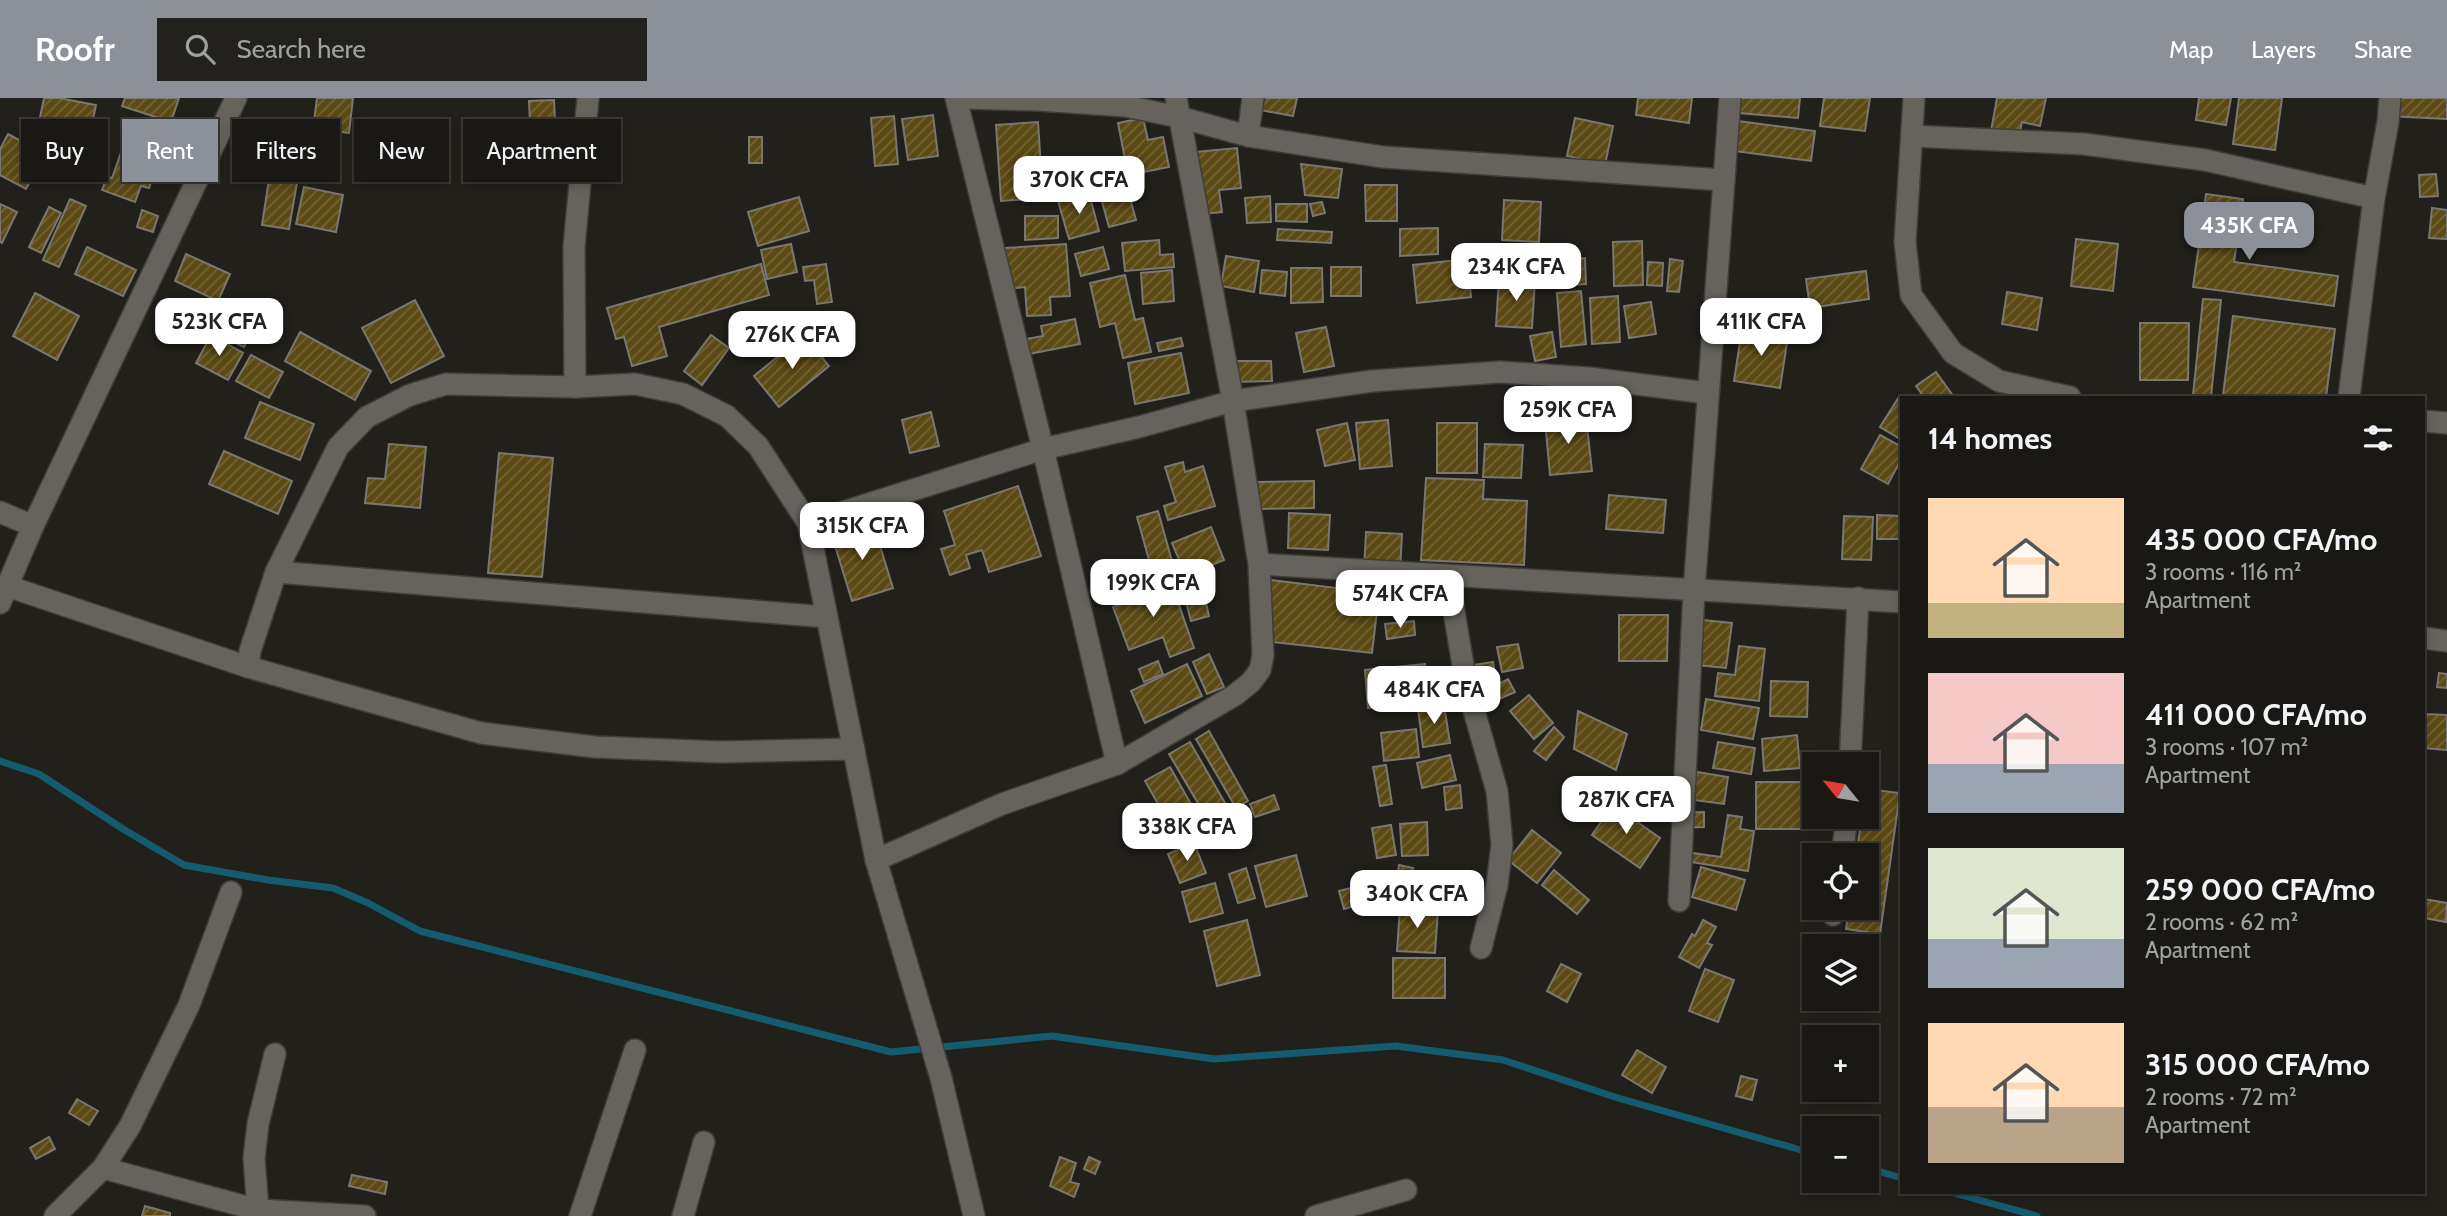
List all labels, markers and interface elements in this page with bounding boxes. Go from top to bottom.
search box [157,18,647,81]
text: Roofr [35,29,115,69]
icon: search [181,30,219,68]
text: Search here [237,33,366,65]
text: Map [2169,35,2213,64]
text: Layers [2251,35,2316,64]
text: Share [2354,35,2412,64]
chip: Buy [21,119,108,182]
chip: Rent [122,119,218,182]
chip: Filters [232,119,340,182]
chip: New [354,119,449,182]
chip: Apartment [463,119,621,182]
pin: 370K CFA [1007,156,1151,216]
text: 370K CFA [1030,165,1129,193]
pin: 435K CFA [2177,202,2321,262]
text: 435K CFA [2200,211,2298,239]
pin: 234K CFA [1444,244,1588,303]
text: 234K CFA [1467,252,1565,280]
pin: 523K CFA [147,299,291,358]
pin: 411K CFA [1689,299,1833,358]
text: 523K CFA [171,307,267,335]
text: 411K CFA [1716,307,1806,335]
pin: 276K CFA [720,312,864,371]
text: 276K CFA [744,320,840,348]
pin: 259K CFA [1496,386,1640,446]
text: 259K CFA [1520,395,1616,423]
icon: filters [2359,419,2397,457]
text: 14 homes [1928,420,2052,457]
pin: 315K CFA [790,503,934,562]
text: 315K CFA [816,511,908,539]
text: 435 000 CFA/mo [2145,521,2377,558]
icon: home [1984,526,2068,610]
text: 3 rooms · 116 m² [2145,558,2301,586]
pin: 199K CFA [1081,560,1225,619]
text: 199K CFA [1106,568,1200,596]
pin: 574K CFA [1328,570,1472,630]
text: 574K CFA [1352,579,1448,607]
text: Apartment [2145,586,2250,614]
pin: 484K CFA [1362,666,1506,726]
text: 484K CFA [1383,675,1485,703]
text: 411 000 CFA/mo [2145,696,2367,733]
icon: home [1984,701,2068,785]
text: 3 rooms · 107 m² [2145,733,2308,761]
north arrow [1802,752,1880,830]
map controls [1802,752,1879,1193]
text: Apartment [2145,761,2250,789]
pin: 287K CFA [1554,776,1698,836]
text: 287K CFA [1578,785,1674,813]
pin: 338K CFA [1115,804,1259,863]
text: 338K CFA [1138,812,1236,840]
button: locate [1802,843,1879,920]
pin: 340K CFA [1345,870,1489,930]
text: 259 000 CFA/mo [2145,871,2375,908]
icon: home [1984,876,2068,960]
text: 340K CFA [1366,879,1468,907]
text: 2 rooms · 62 m² [2145,908,2298,936]
button: layers [1802,934,1879,1011]
text: Apartment [2145,936,2250,964]
button: + [1802,1025,1879,1102]
text: 315 000 CFA/mo [2145,1046,2370,1083]
icon: home [1984,1051,2068,1135]
text: 2 rooms · 72 m² [2145,1083,2297,1111]
text: Apartment [2145,1111,2250,1139]
button: − [1802,1116,1879,1193]

